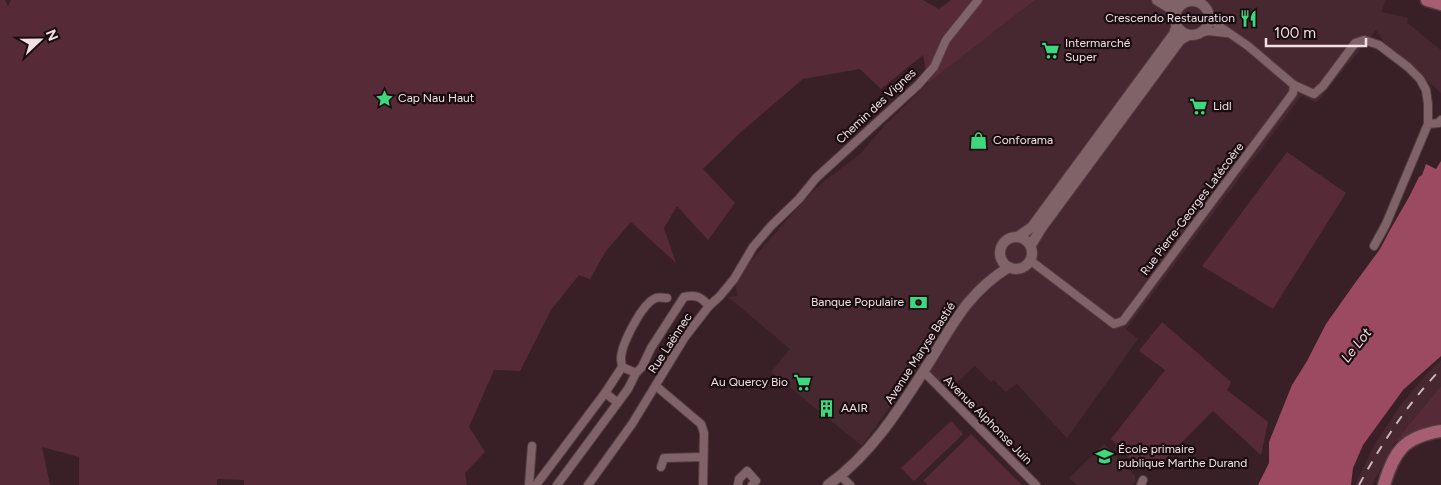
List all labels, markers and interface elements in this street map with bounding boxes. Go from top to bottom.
restaurant icon: Crescendo Restauration [1239,8,1259,28]
place label: Crescendo Restauration [1105,11,1235,25]
north arrow [15,15,65,65]
scale bar [1266,15,1366,47]
text: 100 m [1274,24,1316,42]
text: N [42,27,61,44]
place label: Intermarché Super [1065,36,1131,64]
supermarket icon: Intermarché Super [1041,40,1061,60]
street label: Chemin des Vignes [833,65,919,146]
place icon: Cap Nau Haut [374,88,394,108]
place label: Cap Nau Haut [398,91,475,105]
supermarket icon: Lidl [1189,96,1209,116]
place label: Lidl [1213,99,1232,113]
shop icon: Conforama [969,130,989,150]
place label: Conforama [993,133,1053,147]
street label: Rue Pierre-Georges Latécoère [1137,140,1247,278]
bank icon: Banque Populaire [908,292,928,312]
place label: Banque Populaire [811,295,904,309]
street label: Avenue Maryse Bastié [882,299,958,406]
street label: Rue Laënnec [645,310,695,376]
water label: Le Lot [1338,324,1376,366]
supermarket icon: Au Quercy Bio [792,372,812,392]
street label: Avenue Alphonse Juin [941,373,1035,467]
place label: Au Quercy Bio [711,375,788,389]
building icon: AAIR [817,398,837,418]
place label: AAIR [841,401,868,415]
place label: École primaire publique Marthe Durand [1118,442,1247,470]
school or university icon: École primaire publique Marthe Durand [1094,446,1114,466]

